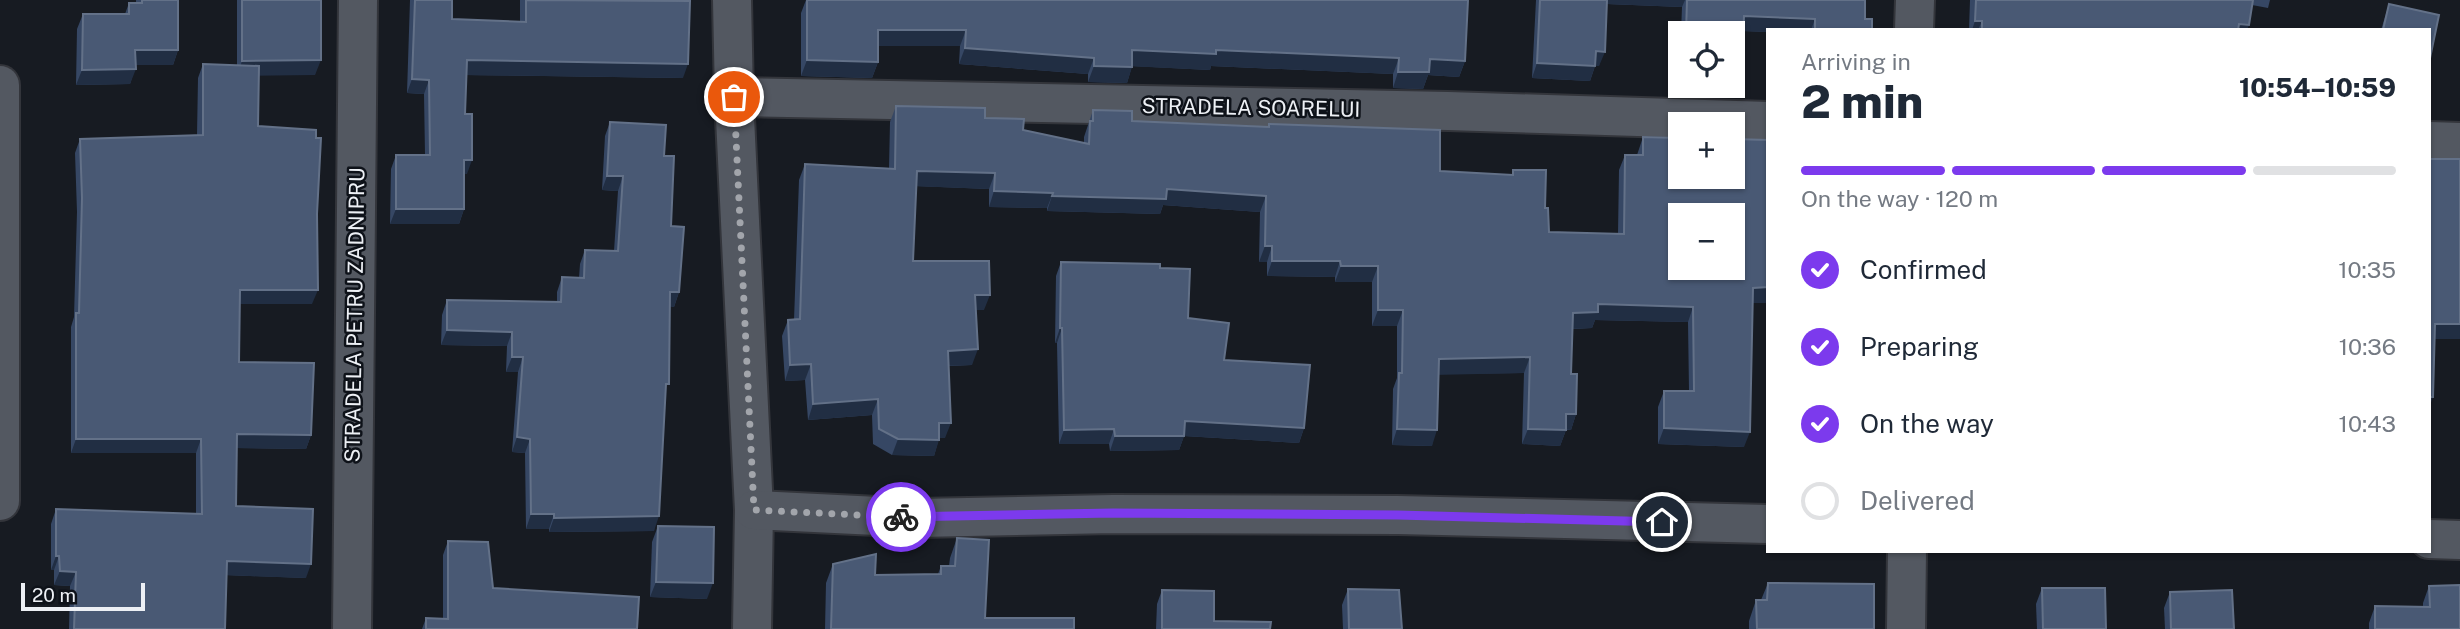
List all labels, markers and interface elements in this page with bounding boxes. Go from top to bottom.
map controls [1668,21,1745,280]
button: locate [1668,21,1745,98]
text: Arriving in [1801,48,1911,75]
pin [704,67,764,127]
text: 10:54–10:59 [2239,72,2396,103]
text: 2 min [1801,74,1923,128]
icon: bag [715,78,753,116]
street label: STRADELA SOARELUI [1141,93,1361,122]
button: + [1668,112,1745,189]
street label: STRADELA PETRU ZADNIPRU [339,167,370,463]
text: On the way · 120 m [1801,185,1998,212]
button: − [1668,203,1745,280]
icon: check [1801,251,1839,289]
text: Confirmed [1860,254,1987,285]
text: 10:35 [2338,256,2396,283]
icon: check [1801,328,1839,366]
text: Preparing [1860,331,1979,362]
text: 10:36 [2339,333,2396,360]
icon: check [1801,405,1839,443]
text: On the way [1860,408,1994,439]
text: 10:43 [2339,410,2396,437]
courier [866,482,936,552]
text: Delivered [1860,485,1975,516]
pin [1632,492,1692,552]
icon: bike [882,498,920,536]
icon: home [1643,503,1681,541]
scale bar [21,580,145,612]
text: 20 m [32,584,76,606]

